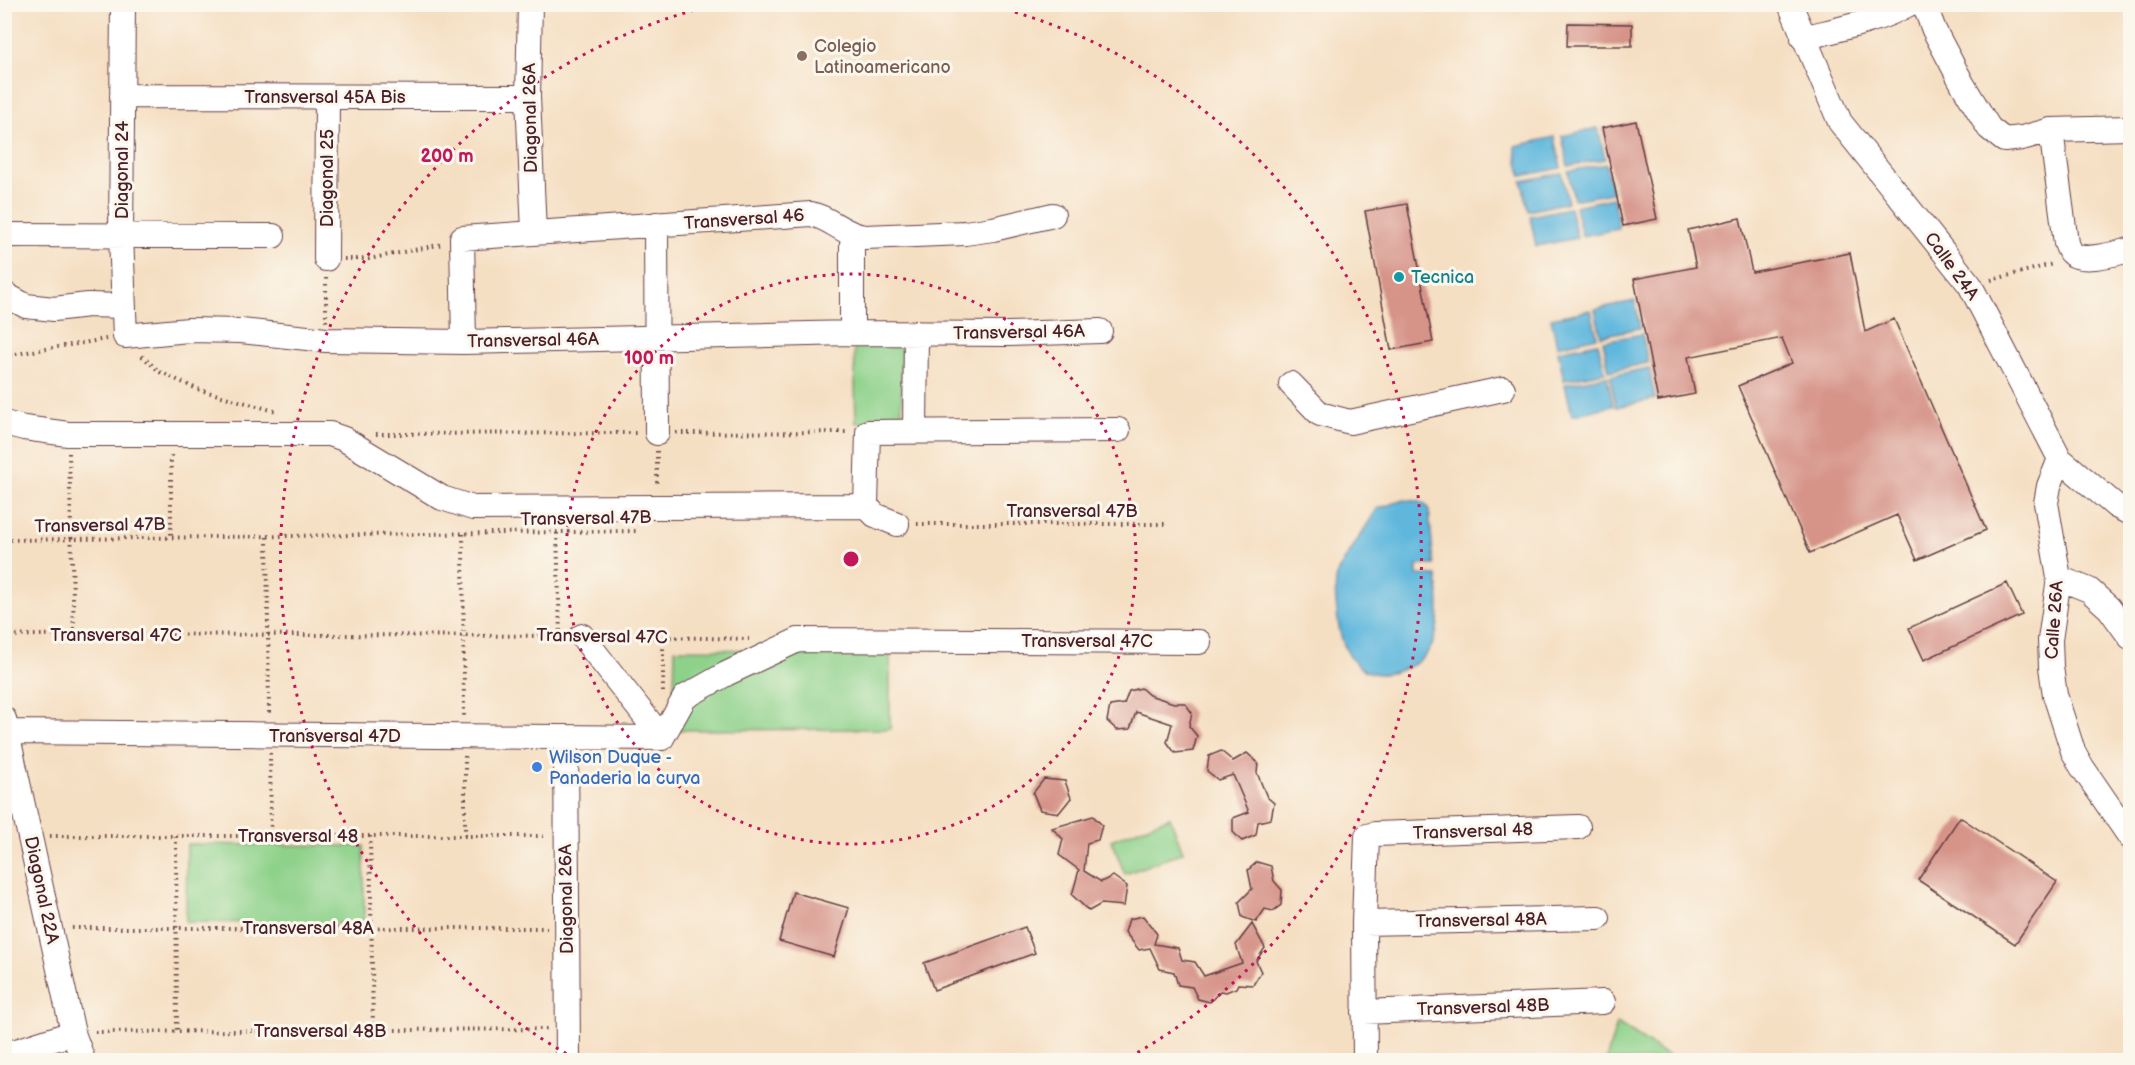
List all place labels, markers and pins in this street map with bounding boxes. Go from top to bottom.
place label: Colegio Latinoamericano [814,36,951,78]
marker: Colegio Latinoamericano [795,49,809,63]
place label: Tecnica [1411,267,1474,288]
marker: Tecnica [1392,270,1406,284]
centre of rings [841,549,861,569]
place label: Wilson Duque - Panaderia la curva [549,747,701,789]
marker: Wilson Duque - Panaderia la curva [530,760,544,774]

